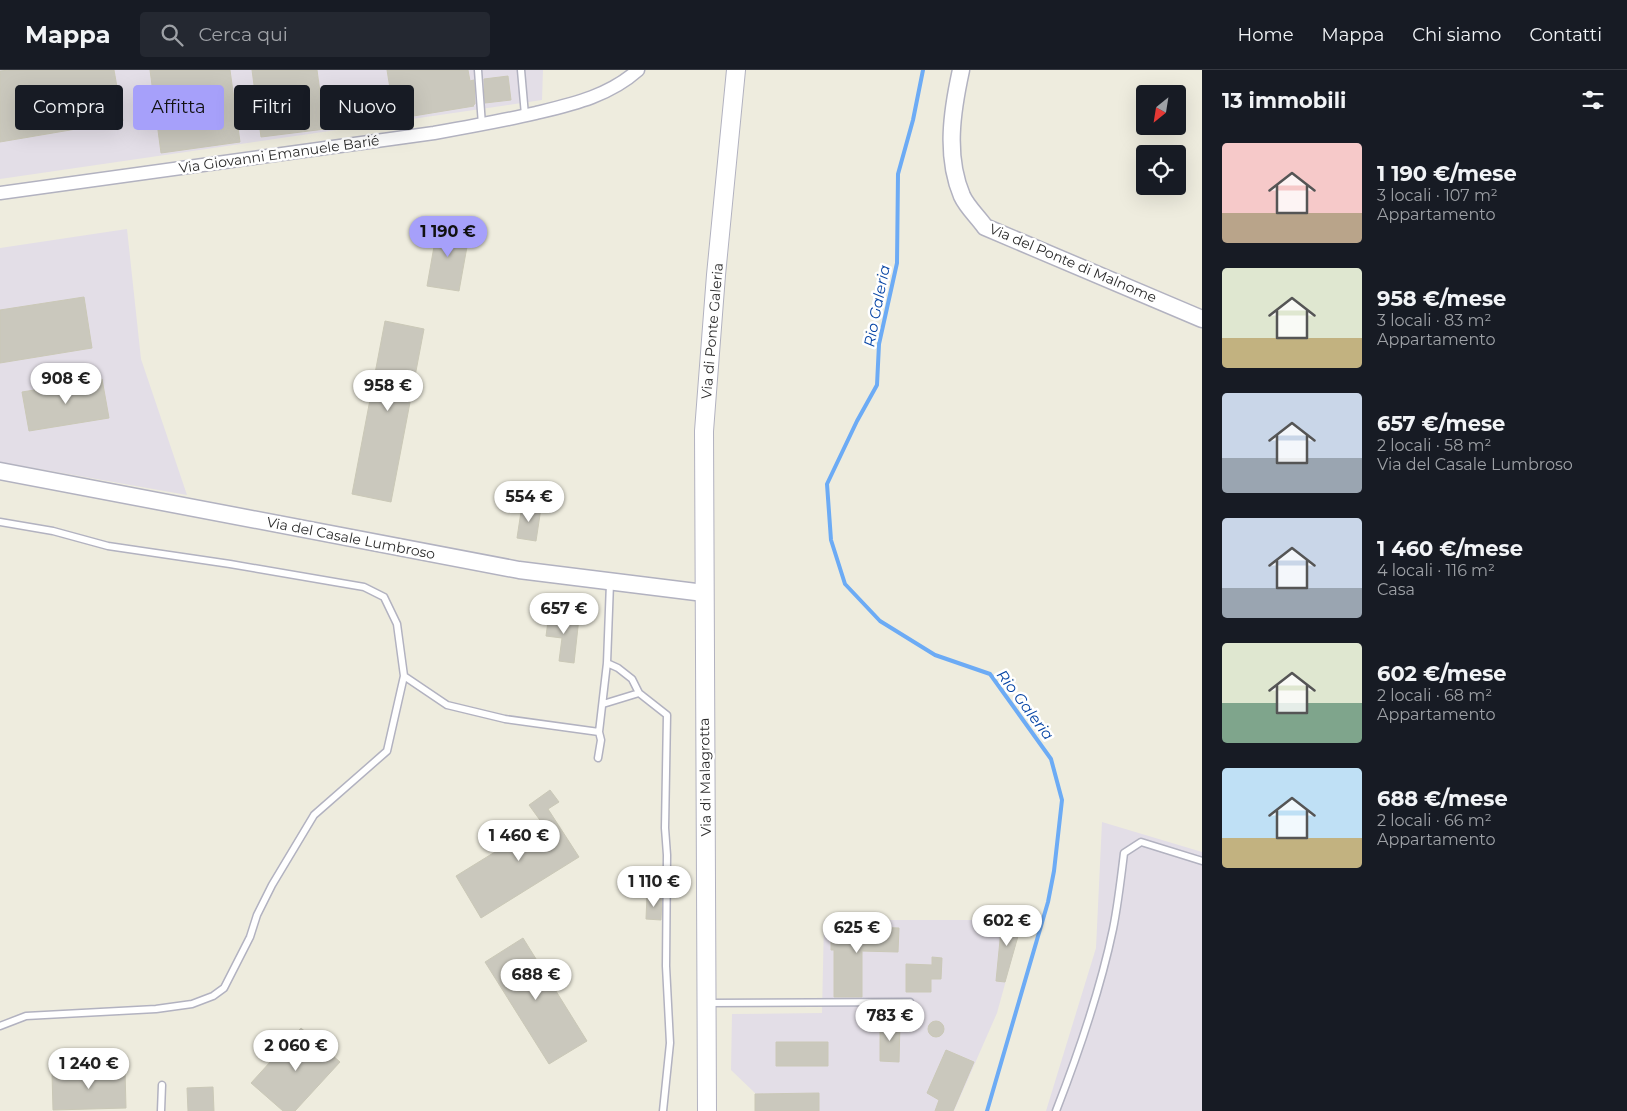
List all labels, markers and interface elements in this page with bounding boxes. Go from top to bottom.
search box [140,12,490,57]
text: Mappa [25,20,110,49]
icon: search [158,21,186,49]
text: Cerca qui [198,23,288,46]
text: Home [1238,24,1294,46]
text: Mappa [1322,24,1384,46]
text: Chi siamo [1412,24,1501,46]
text: Contatti [1529,24,1602,46]
chip: Compra [15,85,123,130]
chip: Affitta [133,85,224,130]
chip: Filtri [234,85,310,130]
chip: Nuovo [320,85,414,130]
north arrow [1136,85,1186,135]
map controls [1136,85,1186,195]
icon: filters [1579,86,1607,114]
text: 13 immobili [1222,88,1346,113]
street label: Via Giovanni Emanuele Barié [177,131,381,177]
button: locate [1136,145,1186,195]
text: 1 190 €/mese [1377,161,1517,186]
icon: home [1262,163,1322,223]
text: 3 locali · 107 m² [1377,186,1498,205]
text: Appartamento [1377,205,1496,224]
pin: 1 190 € [402,216,494,258]
street label: Via del Ponte di Malnome [987,220,1159,306]
text: 1 190 € [420,222,476,241]
street label: Via di Ponte Galeria [697,262,727,400]
water label: Rio Galeria [859,263,894,349]
text: 958 €/mese [1377,286,1506,311]
icon: home [1262,288,1322,348]
text: 3 locali · 83 m² [1377,311,1491,330]
text: Appartamento [1377,330,1496,349]
pin: 908 € [31,362,101,405]
text: 908 € [41,369,91,388]
pin: 958 € [353,370,423,412]
text: 958 € [364,376,412,395]
text: 657 €/mese [1377,411,1505,436]
icon: home [1262,413,1322,473]
text: 2 locali · 58 m² [1377,436,1491,455]
text: Via del Casale Lumbroso [1377,455,1573,474]
pin: 554 € [494,480,564,523]
text: 554 € [505,487,553,506]
street label: Via del Casale Lumbroso [265,513,437,563]
text: 1 460 €/mese [1377,536,1523,561]
icon: home [1262,538,1322,598]
text: 4 locali · 116 m² [1377,561,1495,580]
text: Casa [1377,580,1415,599]
pin: 657 € [529,592,599,635]
text: 657 € [541,599,587,618]
text: 602 €/mese [1377,661,1507,686]
icon: home [1262,663,1322,723]
water label: Rio Galeria [993,666,1058,744]
text: 2 locali · 68 m² [1377,686,1492,705]
text: Appartamento [1377,705,1496,724]
street label: Via di Malagrotta [695,717,715,837]
text: 688 €/mese [1377,786,1508,811]
icon: home [1262,788,1322,848]
text: 2 locali · 66 m² [1377,811,1492,830]
pin: 1 460 € [473,820,565,862]
text: 1 460 € [489,826,549,845]
text: Appartamento [1377,830,1496,849]
pin: 1 110 € [608,866,700,908]
text: 1 110 € [628,872,680,891]
pin: 602 € [972,904,1042,947]
text: 602 € [983,911,1031,930]
pin: 625 € [822,912,892,954]
text: 625 € [834,918,880,937]
pin: 688 € [501,958,571,1001]
text: 688 € [512,965,560,984]
pin: 783 € [855,1000,925,1042]
text: 783 € [866,1006,914,1025]
pin: 2 060 € [250,1030,342,1072]
text: 2 060 € [264,1036,328,1055]
pin: 1 240 € [43,1048,135,1090]
text: 1 240 € [59,1054,119,1073]

